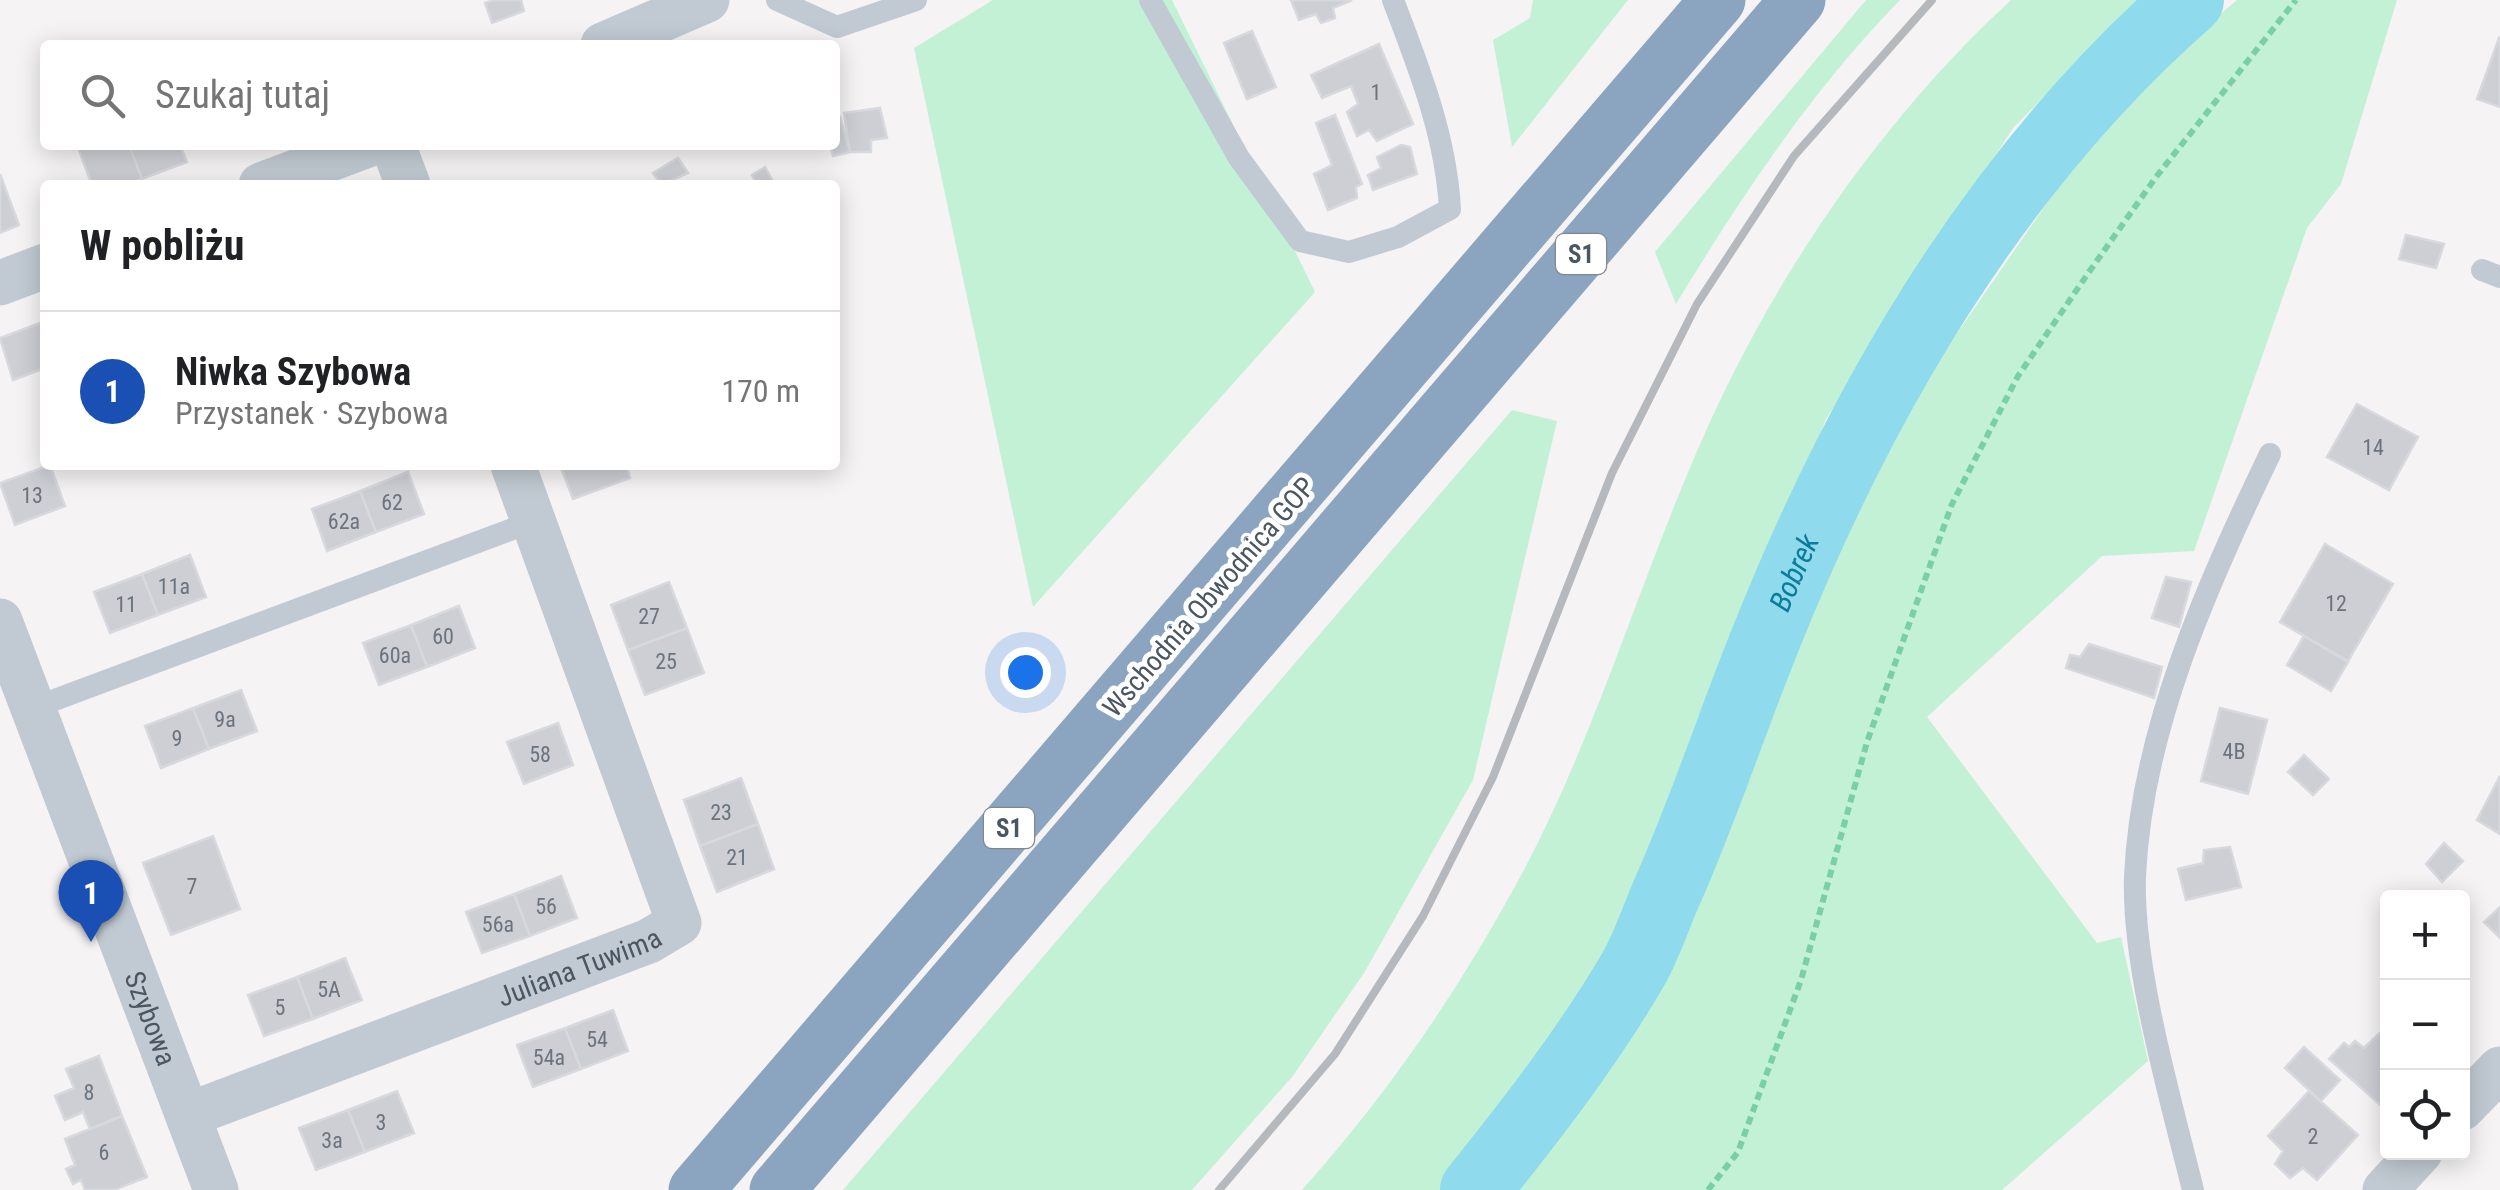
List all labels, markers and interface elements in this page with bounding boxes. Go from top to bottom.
search box [40,40,840,150]
icon: search [75,68,130,123]
text: Szukaj tutaj [155,73,330,117]
house number: 1 [1371,80,1381,105]
text: W pobliżu [80,221,244,270]
road number: S1 [1556,234,1606,274]
text: Niwka Szybowa [175,350,411,394]
text: 1 [104,372,121,410]
text: 170 m [721,372,800,410]
text: Przystanek · Szybowa [175,394,449,432]
house number: 14 [2362,435,2384,460]
street label: Wschodnia Obwodnica GOP [1096,470,1322,724]
house number: 13 [21,483,43,508]
house number: 62 [381,490,403,515]
house number: 62a [328,509,360,534]
water label: Bobrek [1762,528,1826,616]
house number: 11a [158,574,190,599]
house number: 12 [2325,591,2347,616]
house number: 11 [115,592,137,617]
house number: 27 [638,604,660,629]
house number: 60 [432,624,454,649]
house number: 60a [379,643,411,668]
your location [1000,647,1051,698]
house number: 25 [655,649,677,674]
house number: 9a [214,707,236,732]
house number: 9 [172,726,182,751]
house number: 4B [2223,739,2245,764]
house number: 58 [529,742,551,767]
house number: 23 [710,800,732,825]
road number: S1 [984,808,1034,848]
house number: 21 [726,845,748,870]
pin: 1 [58,860,124,942]
house number: 7 [187,874,197,899]
map controls [2380,890,2470,1160]
button: + [2380,890,2470,980]
house number: 56 [535,894,557,919]
house number: 56a [482,912,514,937]
street label: Juliana Tuwima [493,921,667,1013]
street label: Szybowa [118,967,184,1070]
house number: 5A [317,977,341,1002]
button: − [2380,980,2470,1070]
house number: 5 [275,995,285,1020]
house number: 54 [586,1027,608,1052]
house number: 54a [533,1045,565,1070]
button: locate [2380,1070,2470,1160]
house number: 8 [84,1080,94,1105]
house number: 3 [376,1110,386,1135]
house number: 2 [2308,1124,2318,1149]
house number: 3a [321,1128,343,1153]
house number: 6 [99,1140,109,1165]

